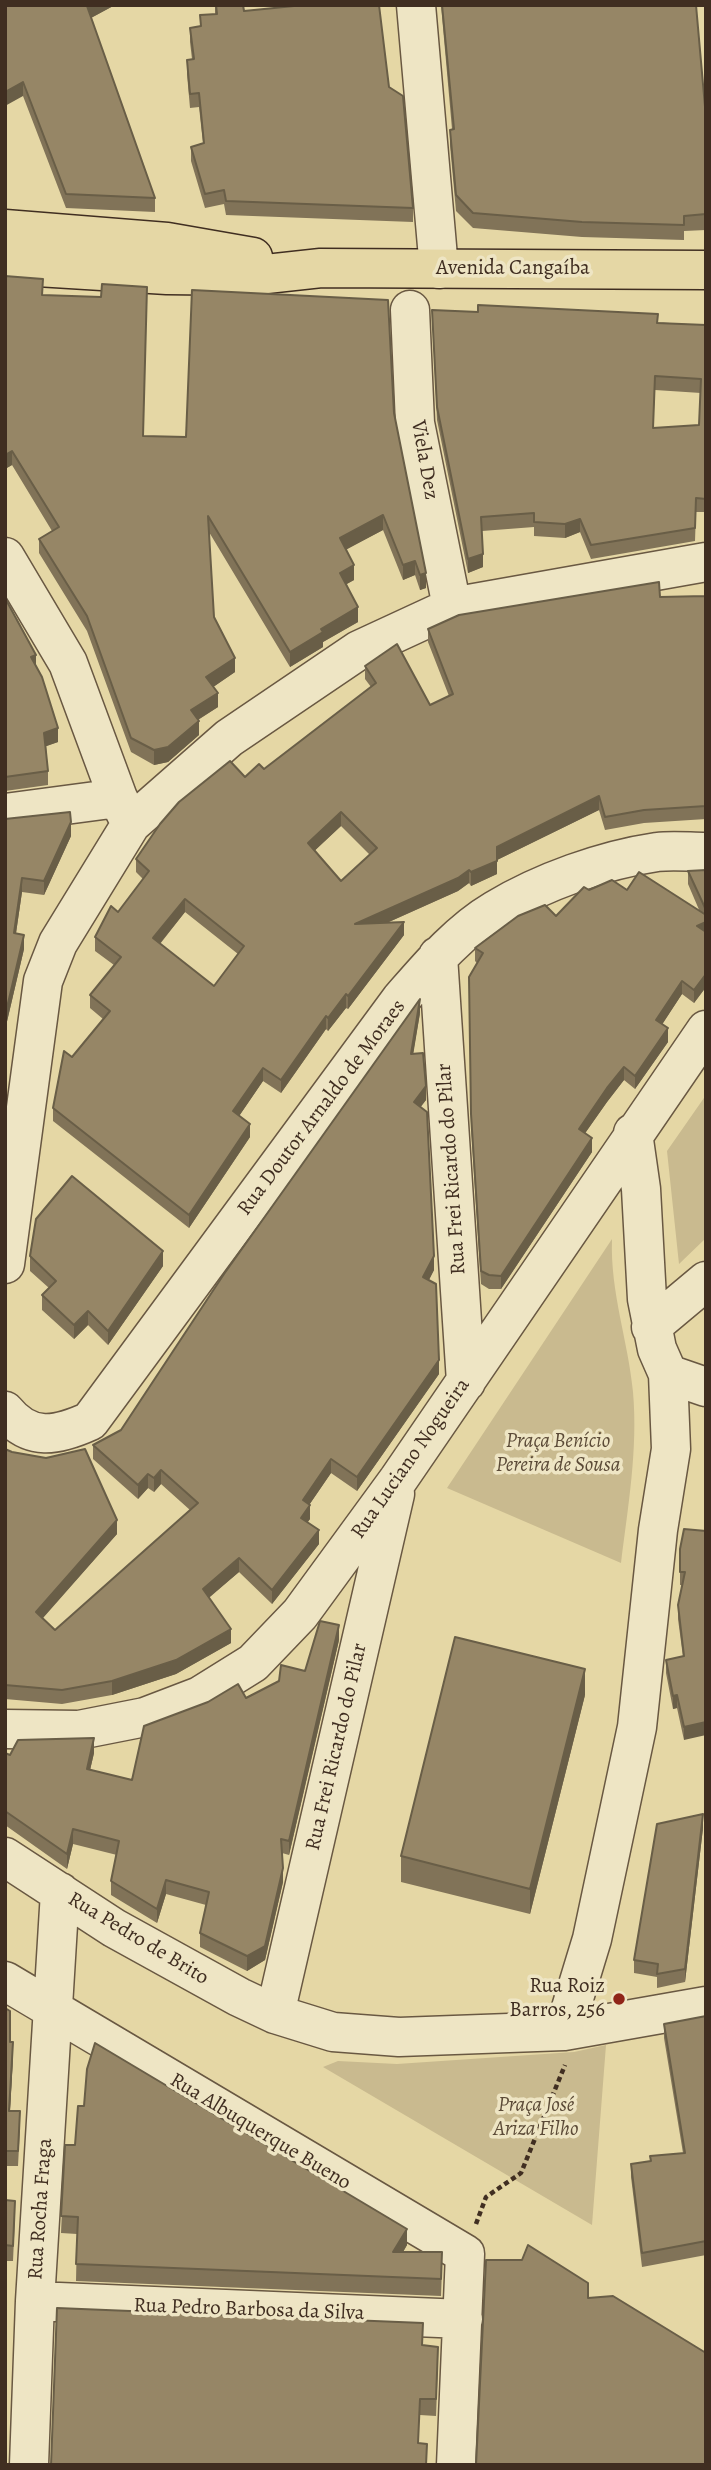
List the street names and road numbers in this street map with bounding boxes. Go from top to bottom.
street label: Avenida Cangaíba [436,256,590,282]
street label: Viela Dez [405,418,443,502]
street label: Rua Doutor Arnaldo de Moraes [232,995,412,1221]
street label: Rua Frei Ricardo do Pilar [432,1062,472,1276]
street label: Rua Luciano Nogueira [346,1374,476,1544]
street label: Rua Frei Ricardo do Pilar [301,1641,373,1853]
street label: Rua Pedro de Brito [63,1887,213,1991]
street label: Rua Albuquerque Bueno [165,2068,355,2196]
street label: Rua Rocha Fraga [23,2137,59,2281]
street label: Rua Pedro Barbosa da Silva [133,2293,365,2327]

